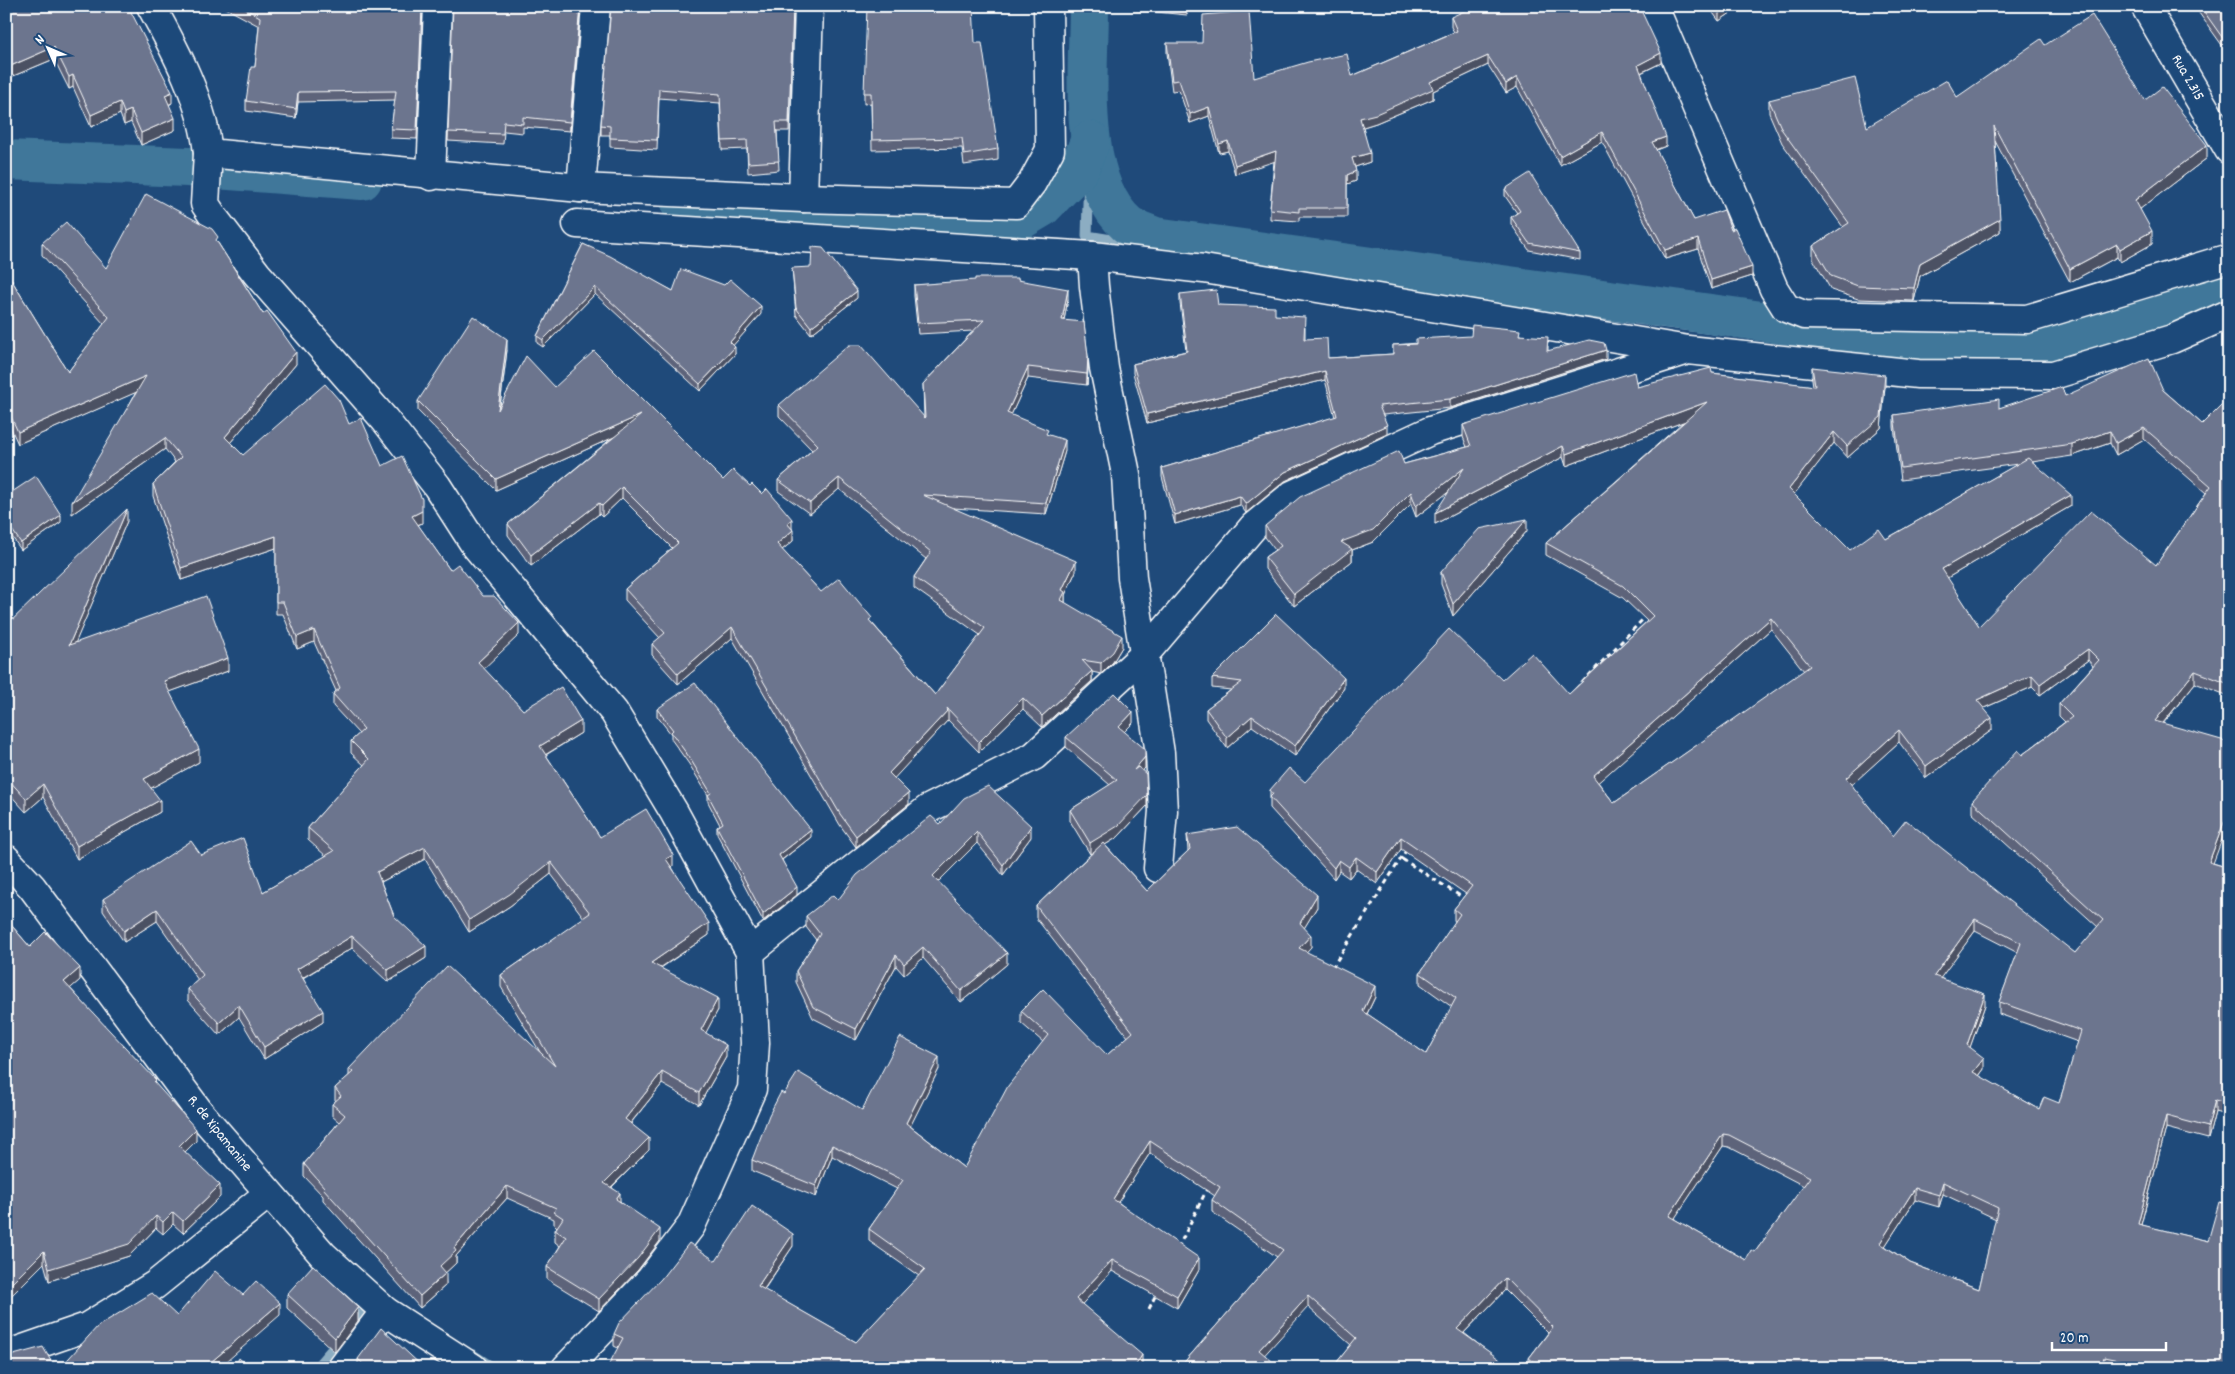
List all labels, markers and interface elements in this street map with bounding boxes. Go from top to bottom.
north arrow [22,22,72,72]
text: N [31,31,50,50]
street label: Rua 2.315 [2165,51,2209,105]
street label: R. de Xipamanine [181,1091,257,1177]
scale bar [2052,1319,2166,1351]
text: 20 m [2060,1328,2088,1350]

